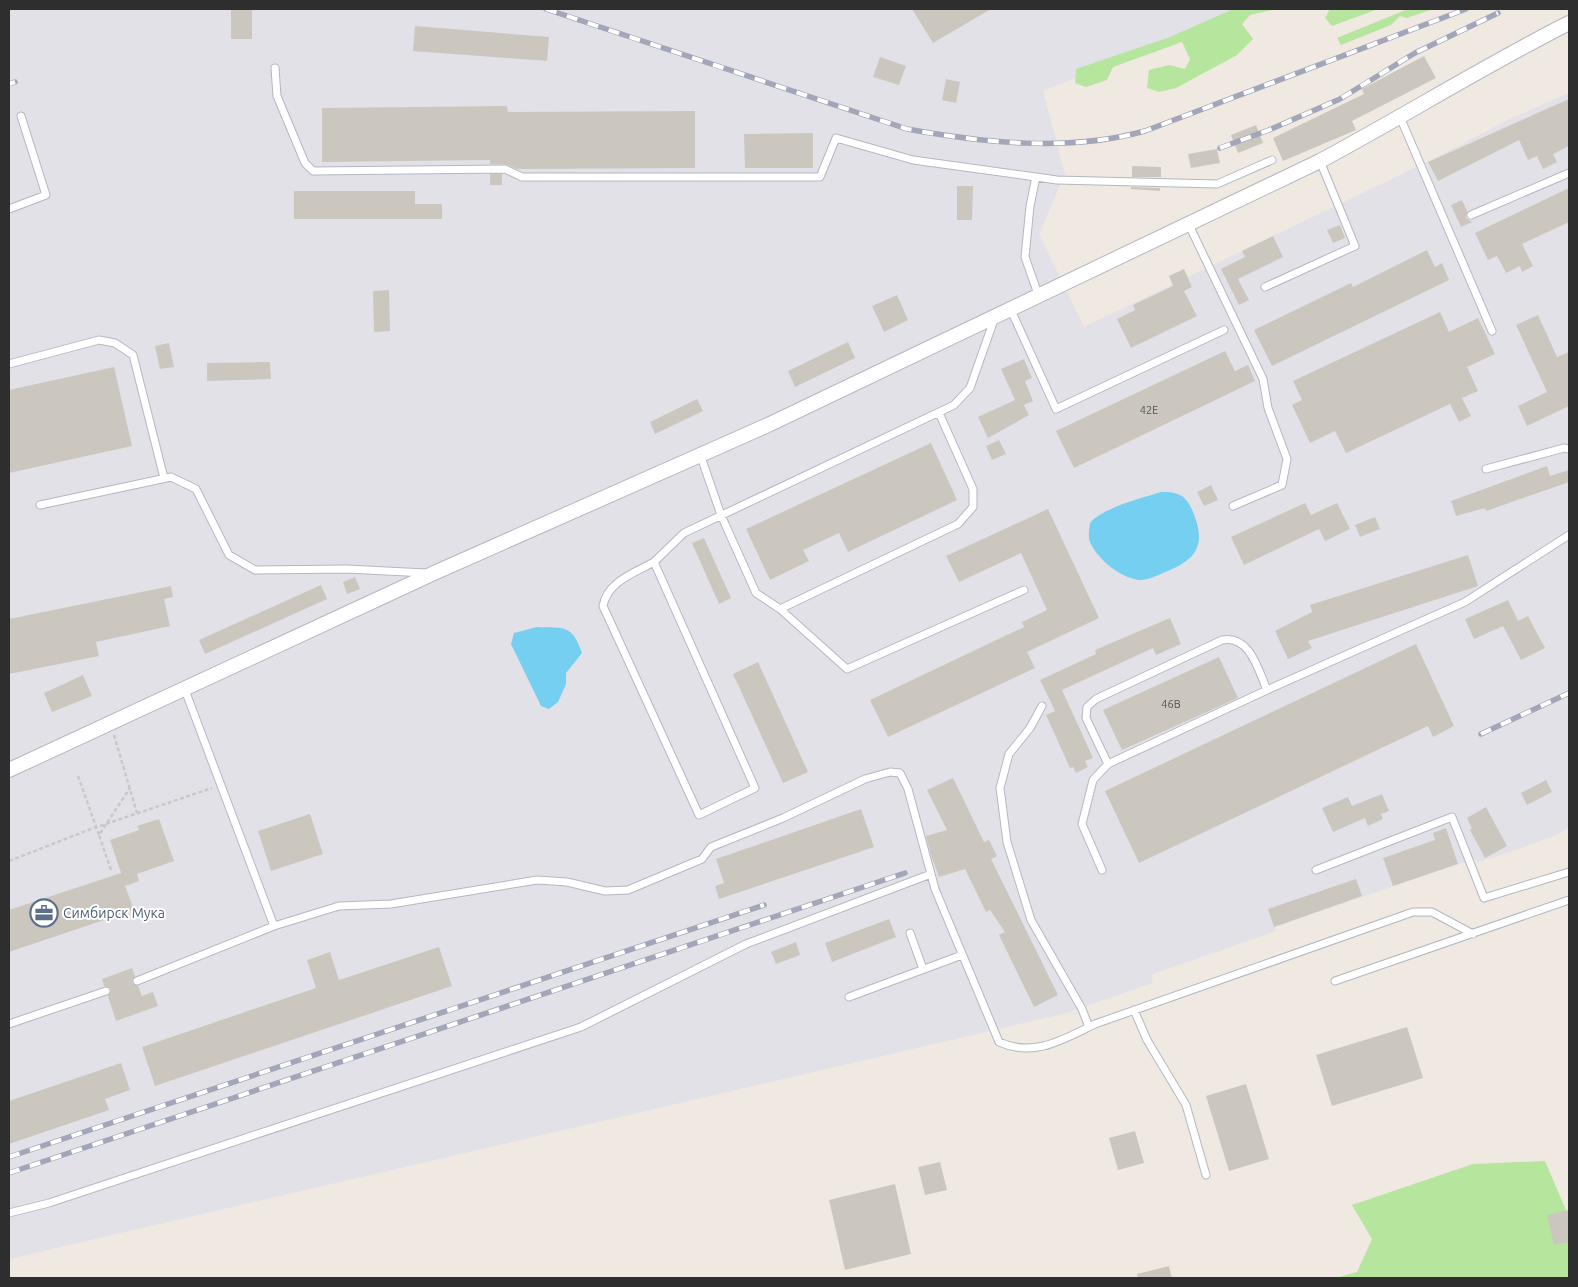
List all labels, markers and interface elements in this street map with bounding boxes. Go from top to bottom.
house number: 42Е [1140,404,1158,416]
house number: 46В [1161,698,1181,710]
office icon: Симбирск Мука [29,898,59,928]
place label: Симбирск Мука [63,905,165,921]

